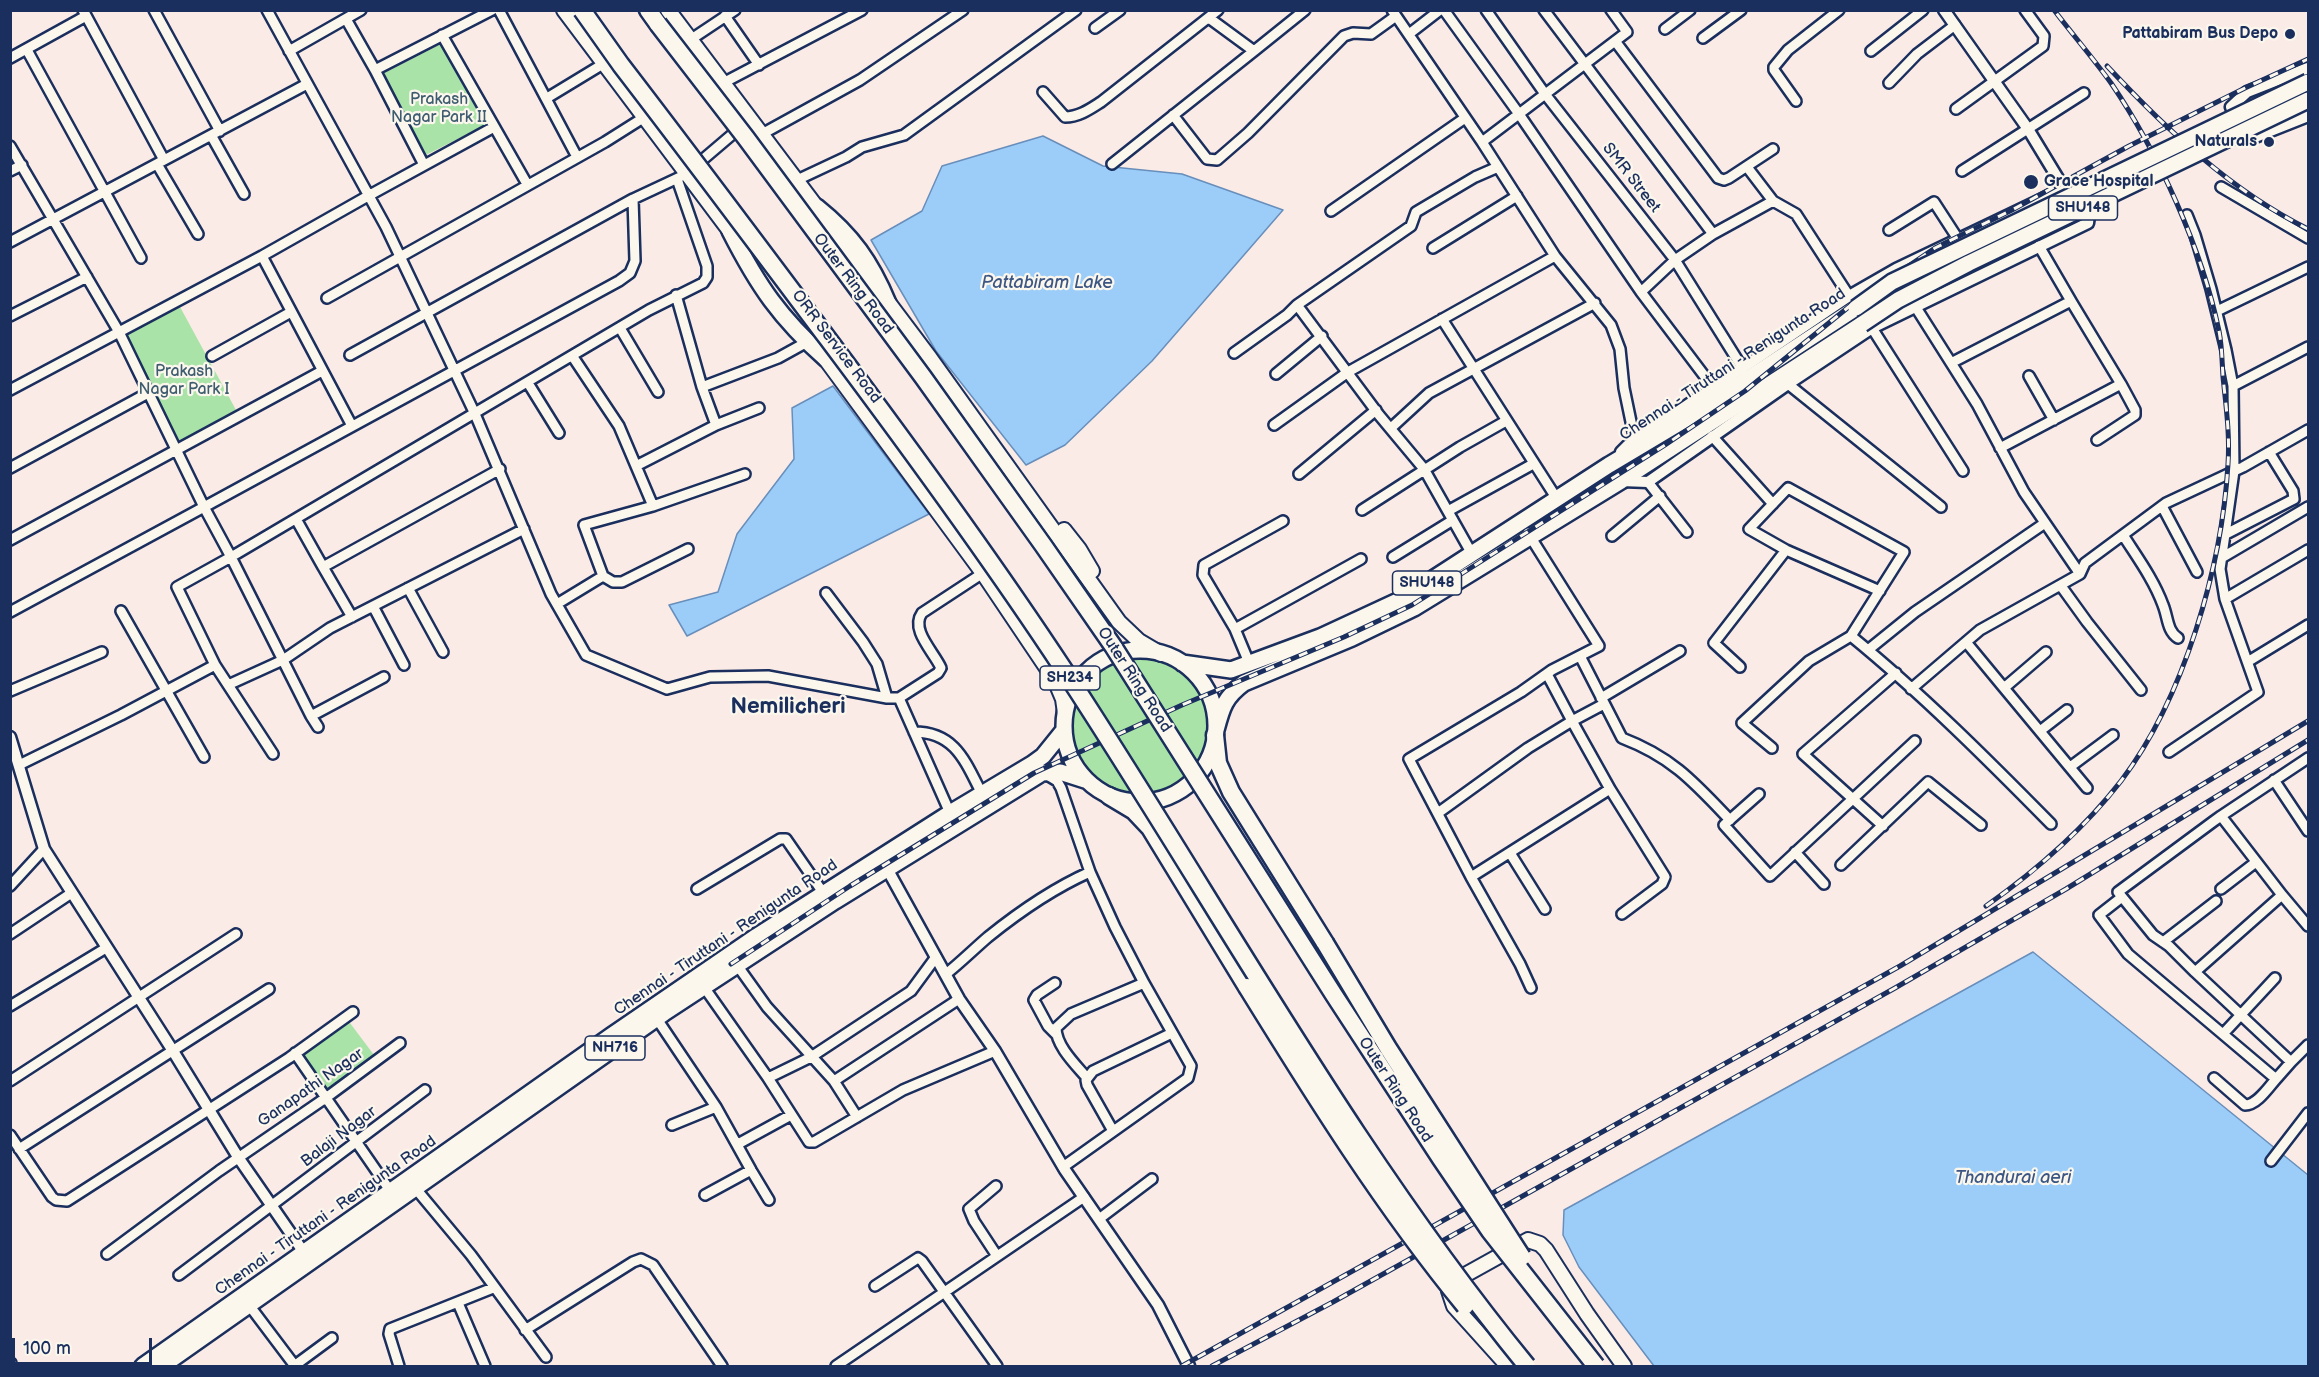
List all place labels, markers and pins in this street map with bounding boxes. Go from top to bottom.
place label: Pattabiram Bus Depo [2122,24,2278,44]
marker: Pattabiram Bus Depo [2283,27,2297,41]
place label: Naturals [2194,132,2257,152]
marker: Naturals [2262,135,2276,149]
place label: Grace Hospital [2044,172,2153,192]
marker: Grace Hospital [2022,173,2040,191]

